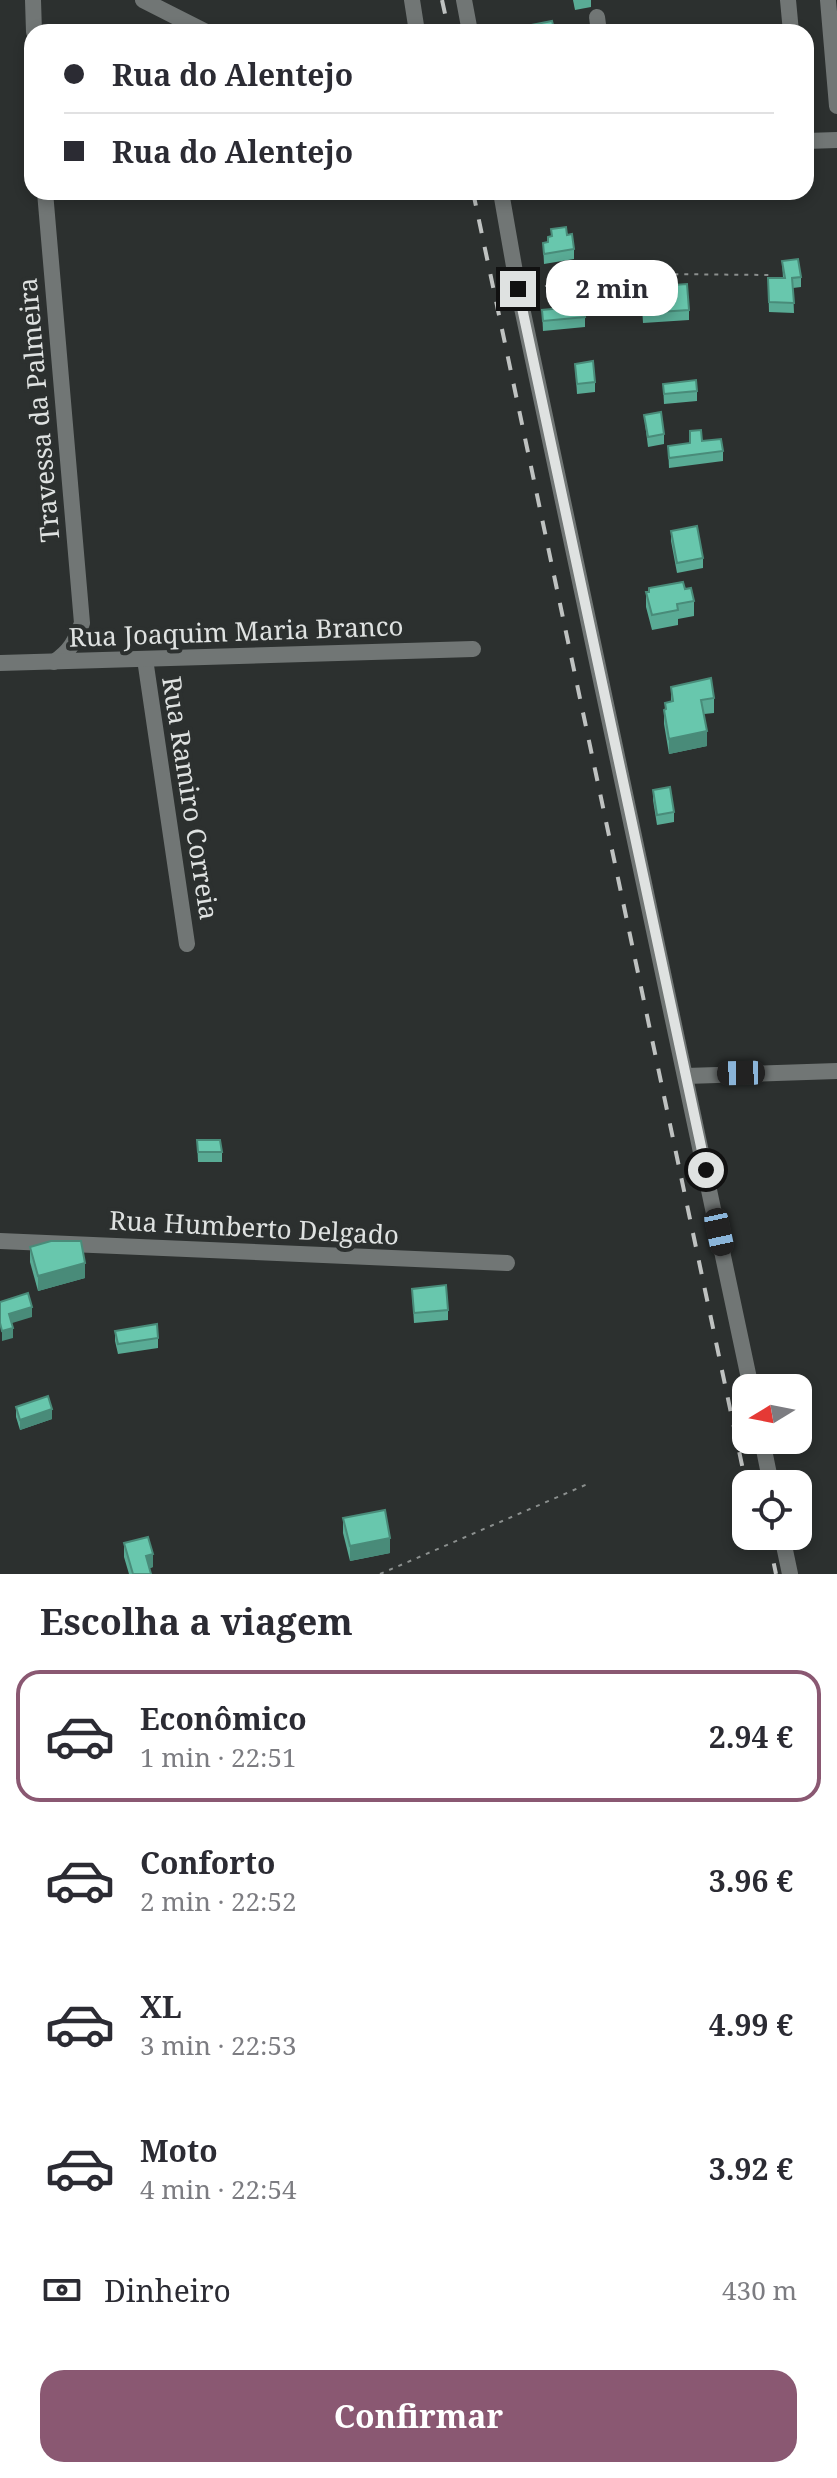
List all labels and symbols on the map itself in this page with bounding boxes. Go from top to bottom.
callout: 2 min [546,261,678,317]
route end [500,271,536,307]
street label: Travessa da Palmeira [9,276,67,544]
street label: Rua Joaquim Maria Branco [68,607,404,655]
street label: Rua Ramiro Correia [154,674,228,922]
car [717,1061,765,1085]
route start [688,1152,724,1188]
street label: Rua Humberto Delgado [108,1201,400,1253]
car [702,1206,736,1258]
north arrow [732,1374,812,1454]

